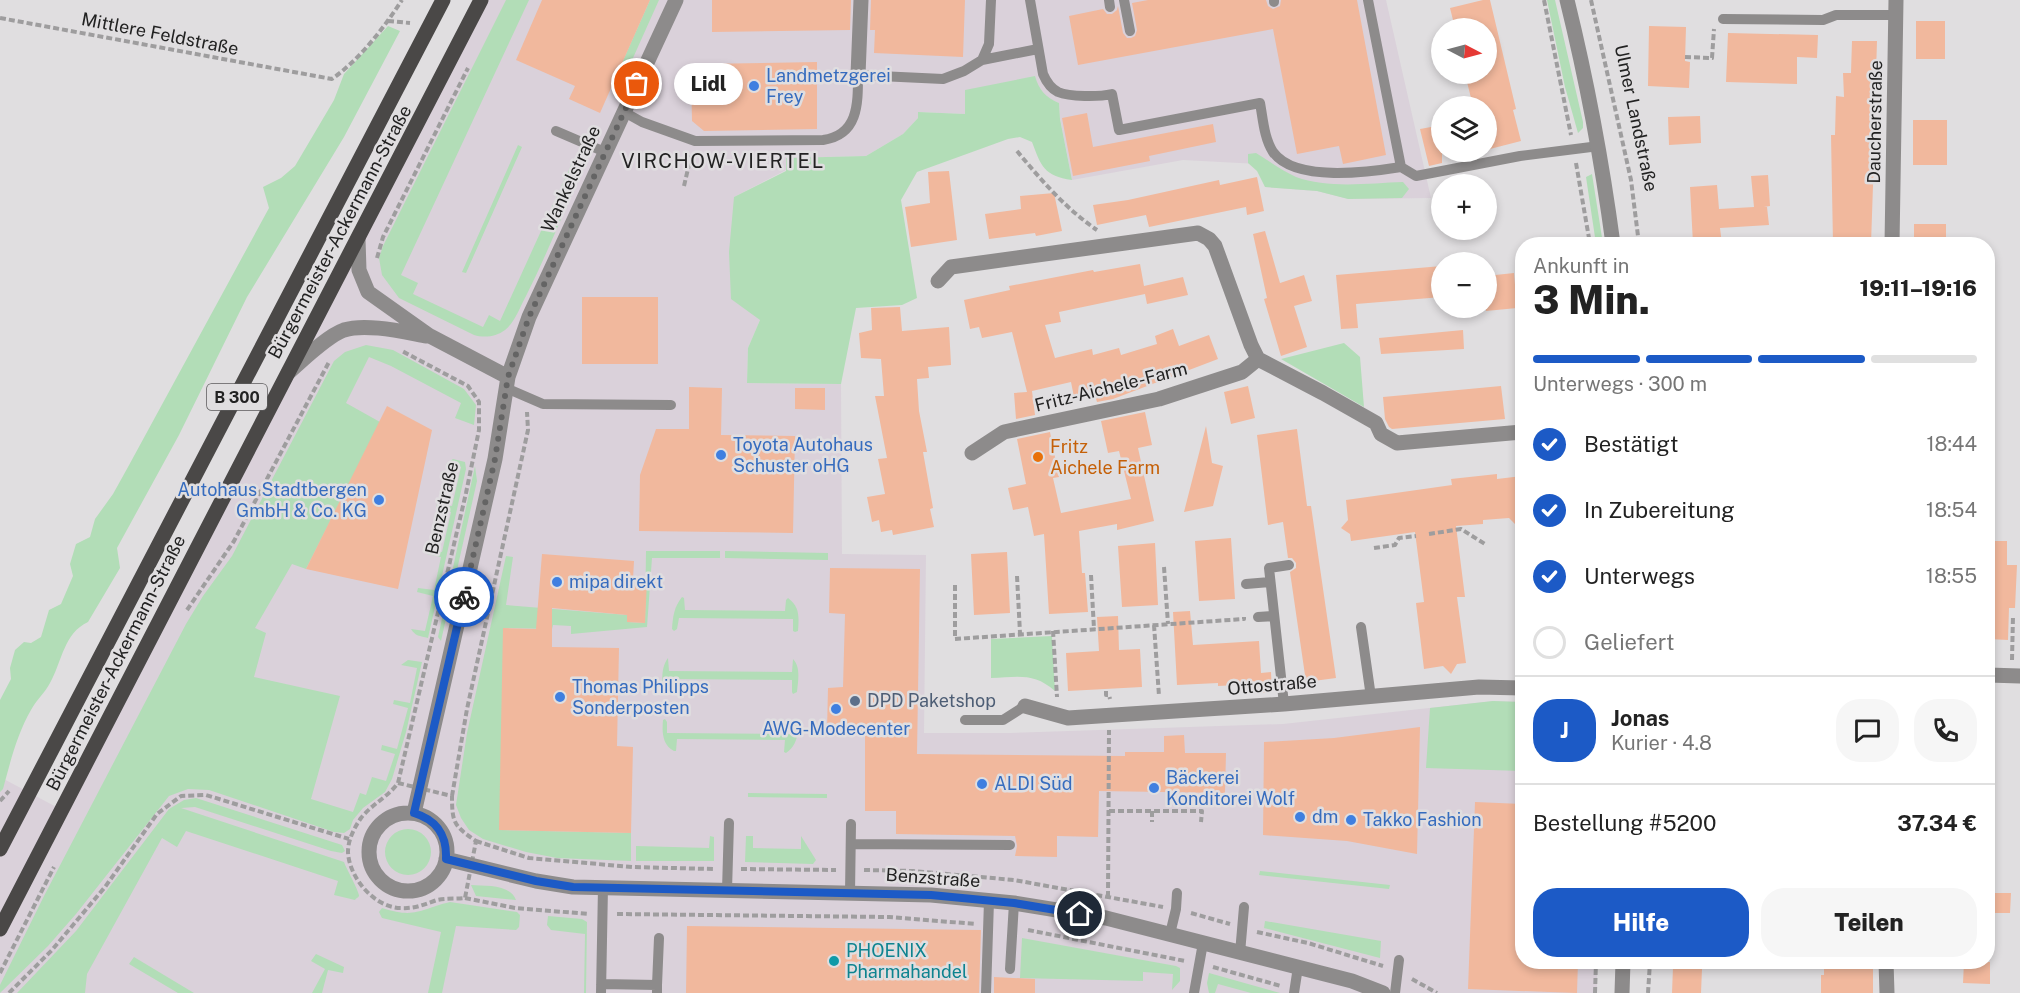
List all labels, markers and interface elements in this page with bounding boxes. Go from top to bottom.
street label: Mittlere Feldstraße [80,8,241,59]
north arrow [1431,18,1497,84]
map controls [1431,18,1497,318]
street label: Ulmer Landstraße [1611,42,1662,193]
pin [611,58,662,109]
street label: Daucherstraße [1863,60,1886,184]
callout: Lidl [673,63,742,105]
place label: Landmetzgerei Frey [766,65,891,107]
icon: bag [620,67,653,100]
text: Lidl [690,72,727,96]
marker: Landmetzgerei Frey [747,79,761,93]
button: layers [1431,96,1497,162]
street label: Bürgermeister-Ackermann-Straße [264,101,416,362]
street label: Wankelstraße [537,122,604,235]
district label: VIRCHOW-VIERTEL [621,149,825,173]
button: + [1431,174,1497,240]
button: − [1431,252,1497,318]
text: Ankunft in [1533,254,1629,278]
text: 19:11–19:16 [1860,275,1977,301]
text: 3 Min. [1533,277,1650,323]
street label: Fritz-Aichele-Farm [1033,357,1189,416]
text: Unterwegs · 300 m [1533,372,1707,396]
road number: B 300 [207,384,267,410]
icon: check [1533,428,1566,461]
text: Bestätigt [1584,431,1679,457]
text: 18:44 [1926,432,1977,456]
place label: Toyota Autohaus Schuster oHG [733,434,873,476]
place label: Fritz Aichele Farm [1050,436,1160,478]
marker: Toyota Autohaus Schuster oHG [714,448,728,462]
marker: Fritz Aichele Farm [1031,450,1045,464]
street label: Benzstraße [421,459,462,556]
place label: Autohaus Stadtbergen GmbH & Co. KG [177,479,367,521]
marker: Autohaus Stadtbergen GmbH & Co. KG [372,493,386,507]
icon: check [1533,494,1566,527]
text: In Zubereitung [1584,497,1735,523]
text: 18:54 [1926,498,1977,522]
street label: Bürgermeister-Ackermann-Straße [42,531,189,794]
icon: check [1533,560,1566,593]
text: Unterwegs [1584,563,1695,589]
text: 18:55 [1926,564,1977,588]
courier [434,567,494,627]
place label: mipa direkt [569,571,663,592]
marker: mipa direkt [550,575,564,589]
icon: bike [448,581,481,614]
text: Geliefert [1584,629,1674,655]
street label: Ottostraße [1226,670,1317,699]
place label: Thomas Philipps Sonderposten [572,676,709,718]
marker: Thomas Philipps Sonderposten [553,690,567,704]
place label: DPD Paketshop [867,690,996,711]
marker: DPD Paketshop [848,694,862,708]
button: chat [1836,699,1899,762]
button: phone [1914,699,1977,762]
marker: AWG-Modecenter [829,702,843,716]
text: Jonas [1611,705,1669,731]
text: J [1560,717,1569,743]
place label: AWG-Modecenter [762,718,910,739]
text: Kurier · 4.8 [1611,731,1712,755]
place label: Bäckerei Konditorei Wolf [1166,767,1295,809]
place label: ALDI Süd [994,773,1072,794]
marker: ALDI Süd [975,777,989,791]
marker: Bäckerei Konditorei Wolf [1147,781,1161,795]
place label: dm [1312,806,1338,827]
place label: Takko Fashion [1363,809,1482,830]
marker: dm [1293,810,1307,824]
text: Bestellung #5200 [1533,810,1716,836]
text: 37.34 € [1897,810,1977,836]
marker: Takko Fashion [1344,813,1358,827]
street label: Benzstraße [885,864,981,891]
pin [1054,888,1105,939]
button: Hilfe [1533,888,1749,957]
button: Teilen [1761,888,1977,957]
icon: home [1063,897,1096,930]
place label: PHOENIX Pharmahandel [846,940,967,982]
marker: PHOENIX Pharmahandel [827,954,841,968]

